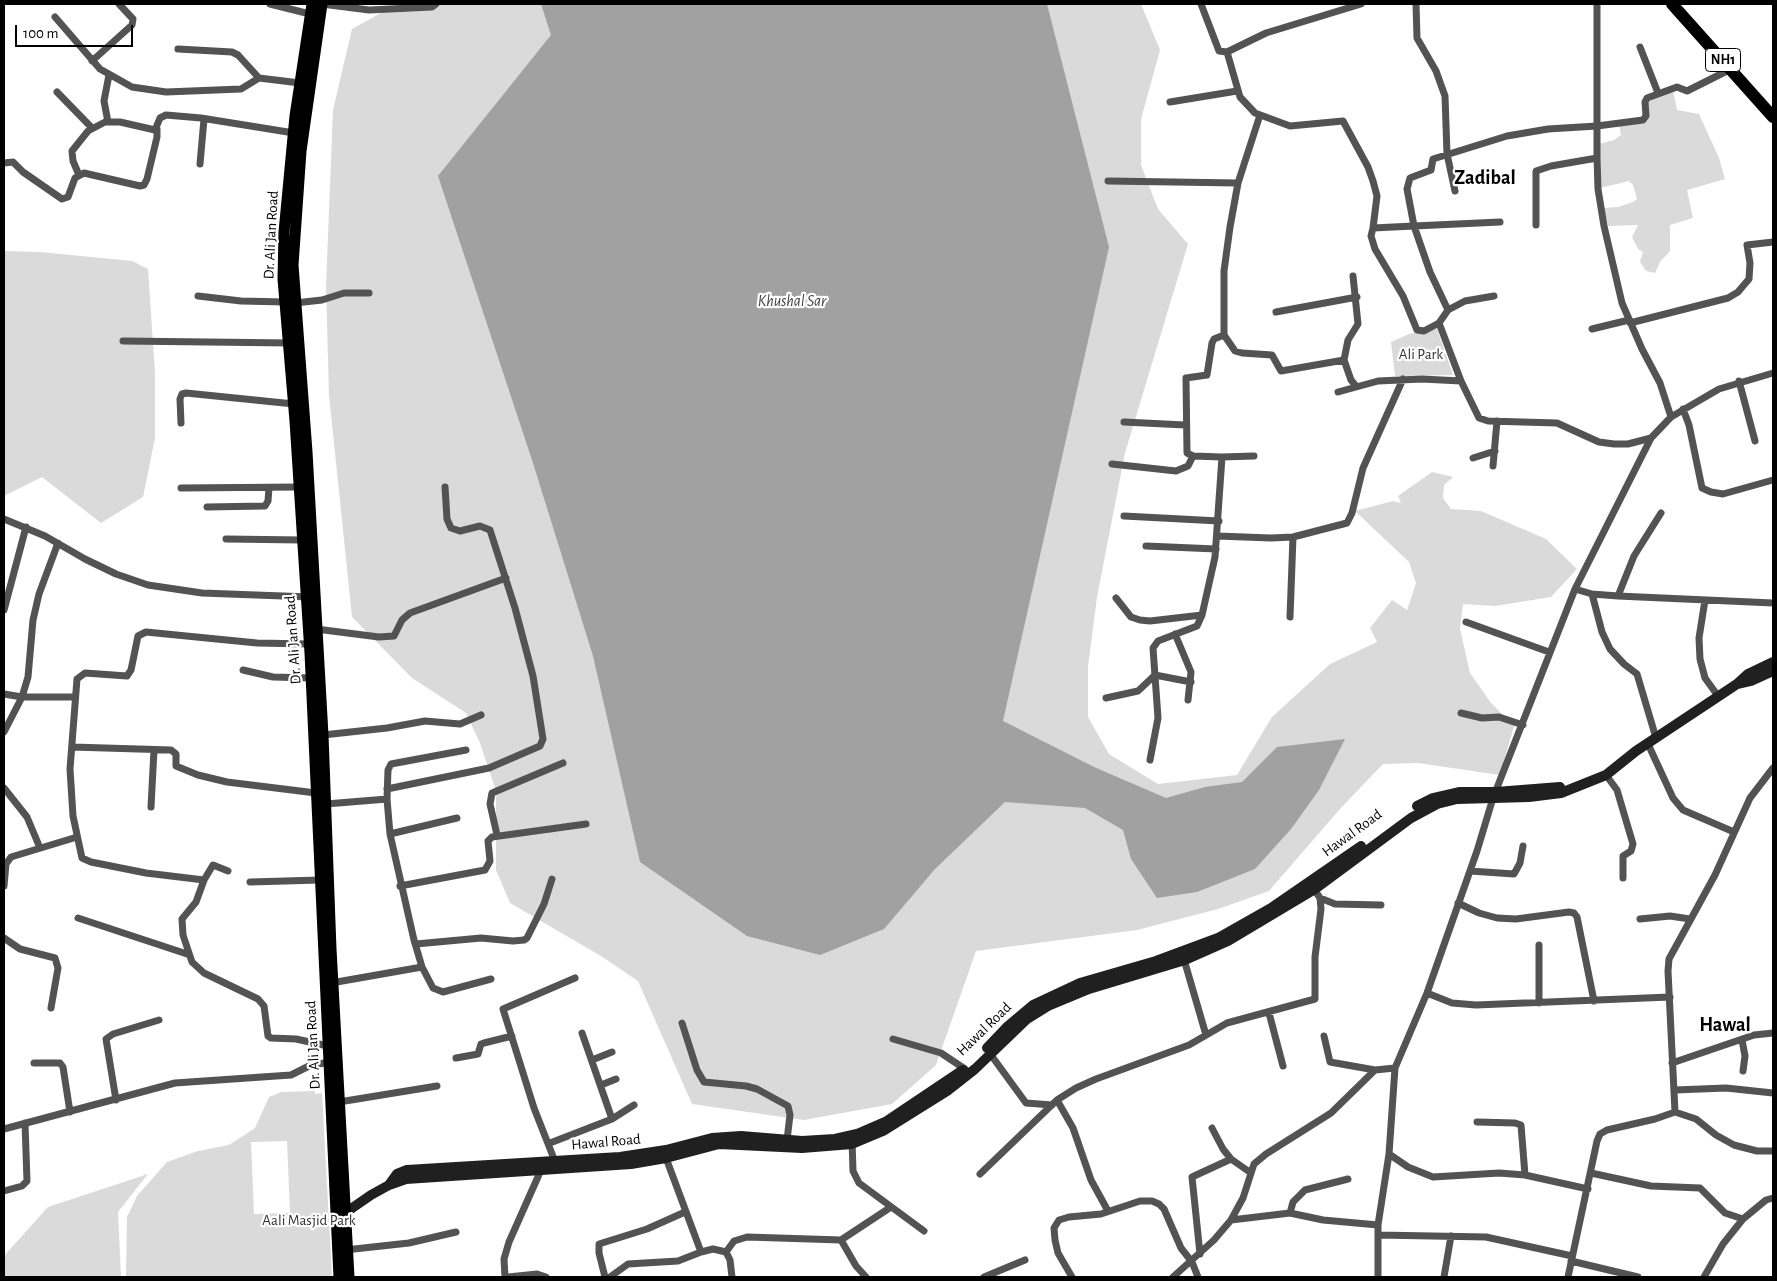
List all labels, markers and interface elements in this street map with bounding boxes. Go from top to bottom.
scale bar [18,15,135,47]
text: 100 m [23,26,58,41]
road number: NH1 [1706,48,1740,72]
district label: Zadibal [1454,166,1516,190]
street label: Dr. Ali Jan Road [260,190,282,280]
water label: Khushal Sar [758,291,826,311]
park label: Ali Park [1399,345,1443,363]
street label: Dr. Ali Jan Road [281,595,305,685]
street label: Hawal Road [1319,805,1385,861]
street label: Hawal Road [953,998,1015,1060]
street label: Dr. Ali Jan Road [302,1000,324,1090]
district label: Hawal [1699,1013,1751,1037]
street label: Hawal Road [571,1130,641,1154]
park label: Aali Masjid Park [262,1211,356,1229]

